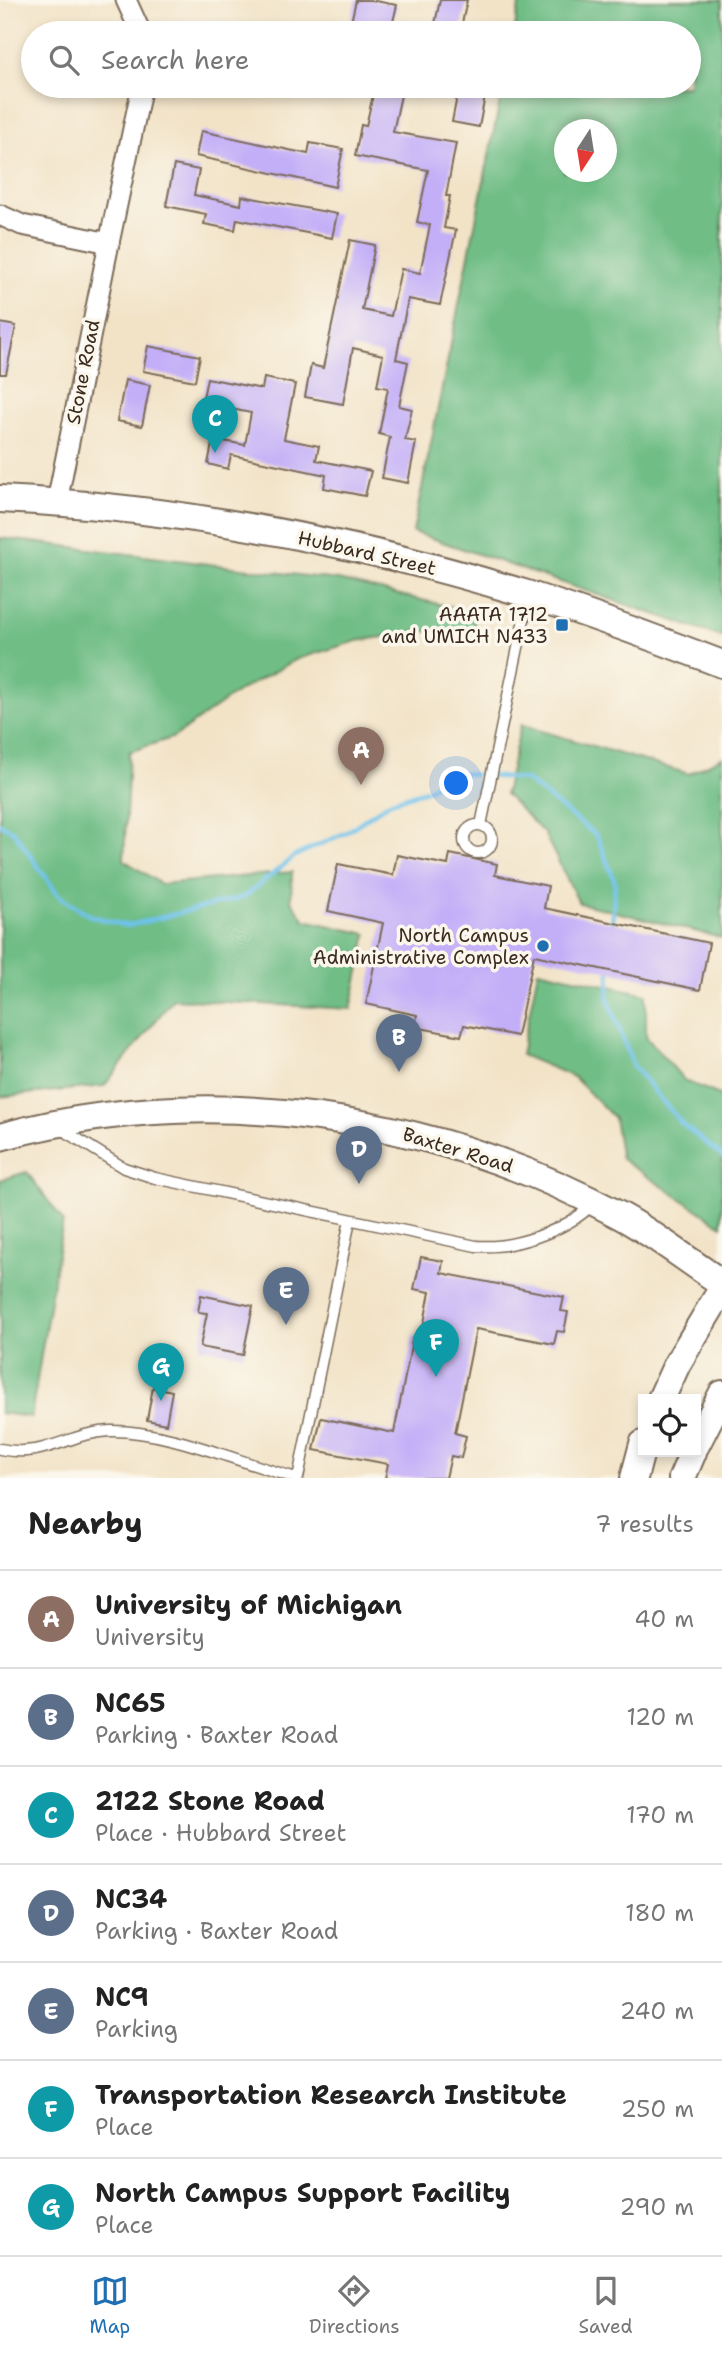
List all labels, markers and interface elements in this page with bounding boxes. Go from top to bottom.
search box [21,21,701,98]
icon: search [45,41,83,79]
text: Search here [101,42,250,77]
north arrow [554,119,617,182]
street label: Stone Road [61,318,105,426]
pin: C [192,395,238,453]
street label: Hubbard Street [295,525,439,581]
place label: AAATA 1712 and UMICH N433 [382,602,548,649]
marker: AAATA 1712 and UMICH N433 [554,617,570,633]
pin: A [338,727,384,785]
your location [439,766,473,800]
place label: North Campus Administrative Complex [313,923,529,970]
marker: North Campus Administrative Complex [535,938,551,954]
pin: B [376,1014,422,1072]
street label: Baxter Road [400,1121,516,1179]
pin: D [336,1126,382,1184]
pin: E [263,1267,309,1325]
pin: F [413,1319,459,1377]
pin: G [138,1343,184,1401]
map controls [638,1394,701,1457]
button: locate [638,1394,701,1457]
text: Nearby [28,1503,143,1544]
text: 7 results [595,1509,694,1539]
text: University of Michigan [95,1587,402,1622]
text: A [42,1604,60,1634]
text: 40 m [634,1604,694,1634]
text: University [95,1622,205,1652]
text: NC65 [95,1685,165,1720]
text: B [44,1702,58,1732]
text: 120 m [626,1702,694,1732]
text: Parking · Baxter Road [95,1720,338,1750]
text: 2122 Stone Road [95,1783,325,1818]
text: C [44,1800,58,1830]
text: 170 m [626,1800,694,1830]
text: Place · Hubbard Street [95,1818,347,1848]
text: NC34 [95,1881,167,1916]
text: D [43,1898,59,1928]
text: 180 m [625,1898,694,1928]
text: Parking · Baxter Road [95,1916,338,1946]
text: NC9 [95,1979,149,2014]
text: E [43,1996,59,2026]
text: 240 m [620,1996,694,2026]
text: Parking [95,2014,178,2044]
text: Transportation Research Institute [95,2077,567,2112]
text: F [44,2094,58,2124]
text: 250 m [621,2094,694,2124]
text: Place [95,2112,154,2142]
text: North Campus Support Facility [95,2175,510,2210]
text: G [42,2192,60,2222]
text: 290 m [620,2192,694,2222]
text: Place [95,2210,154,2240]
tab: Map [89,2272,130,2339]
tab: Directions [309,2272,400,2339]
tab: Saved [579,2272,633,2339]

